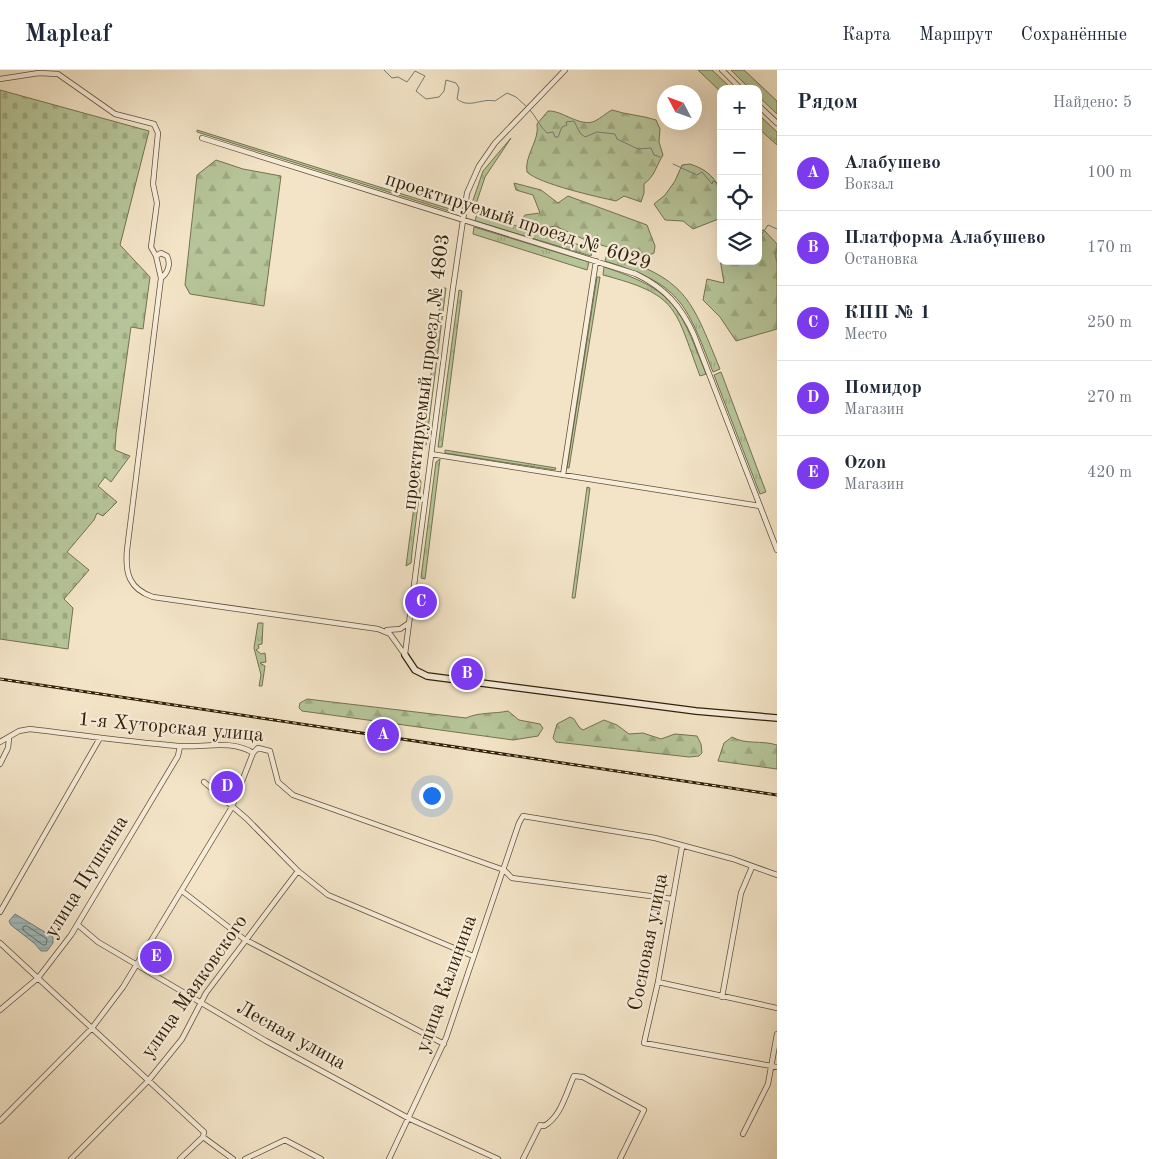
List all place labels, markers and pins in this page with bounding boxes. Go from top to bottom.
pin: C [405,583,437,621]
pin: B [451,655,483,693]
pin: A [367,716,399,754]
pin: D [211,768,243,806]
pin: E [140,938,172,976]

